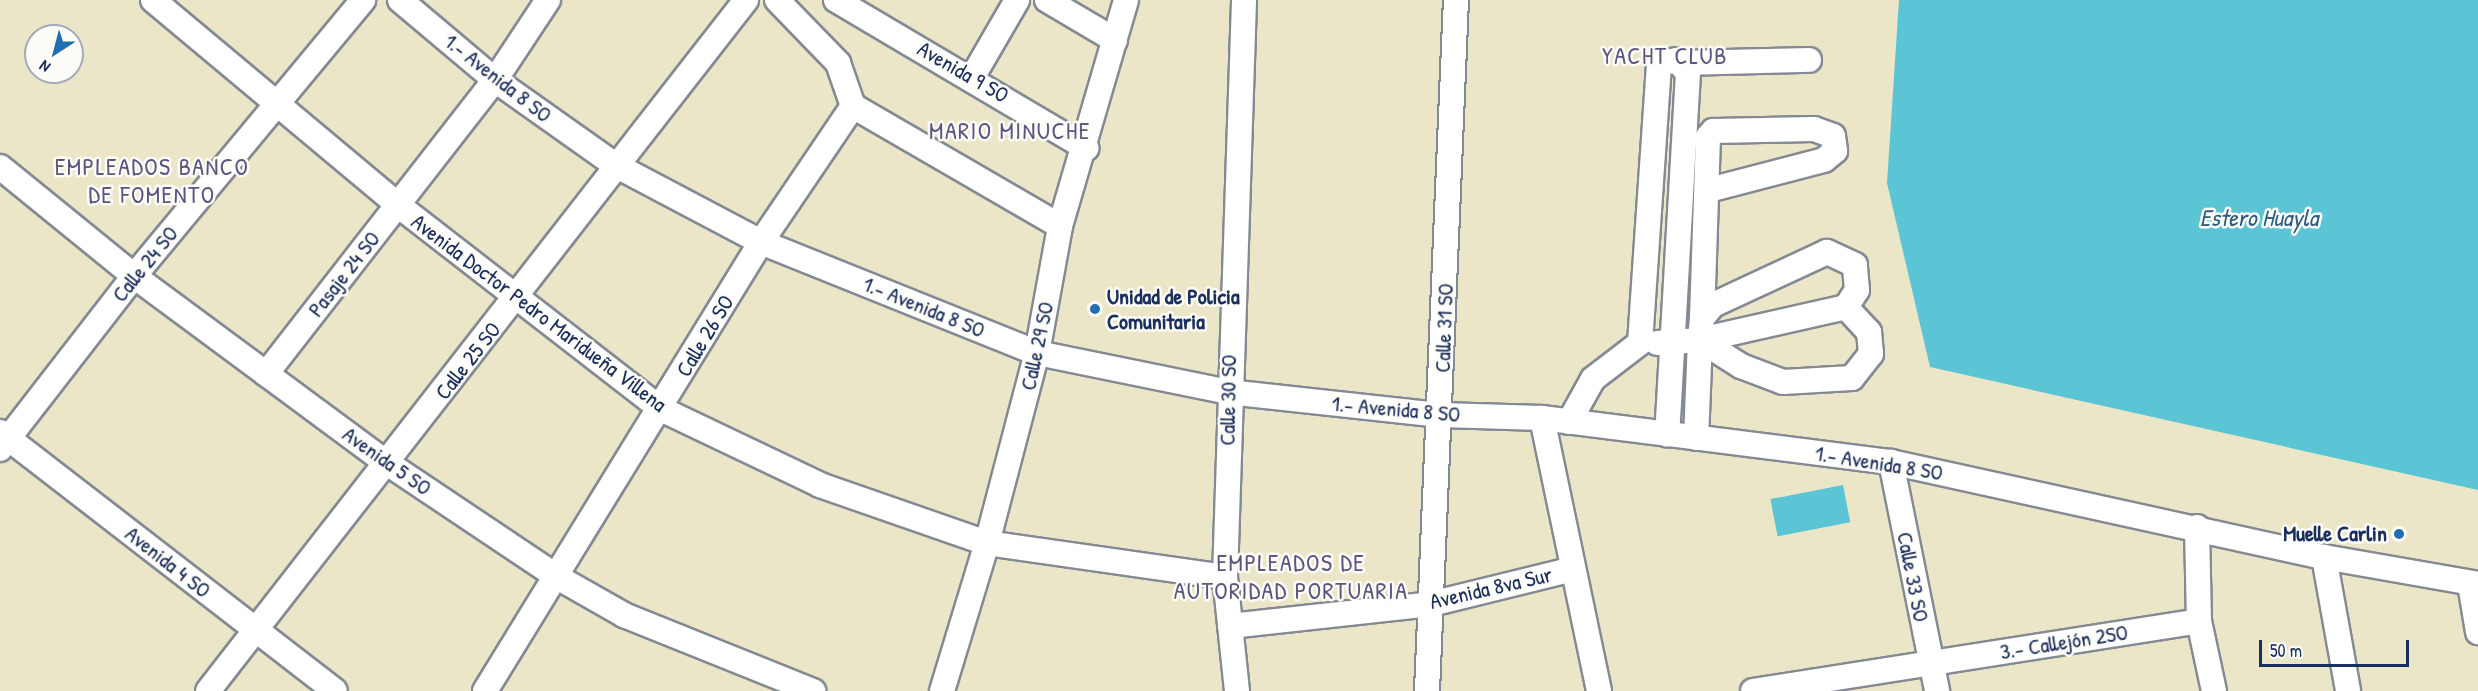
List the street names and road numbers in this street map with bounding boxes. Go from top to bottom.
street label: 1.- Avenida 8 SO [439,28,557,128]
street label: Avenida 9 SO [913,35,1013,109]
street label: Avenida Doctor Pedro Maridueña Villena [406,208,672,418]
street label: Calle 24 SO [106,221,184,307]
street label: Pasaje 24 SO [302,226,386,322]
street label: 1.- Avenida 8 SO [859,271,989,343]
street label: Calle 31 SO [1429,283,1459,373]
street label: Calle 26 SO [670,290,740,382]
street label: Calle 29 SO [1015,299,1059,393]
street label: Calle 25 SO [430,317,506,405]
street label: Calle 30 SO [1214,354,1242,446]
street label: 1.- Avenida 8 SO [1331,390,1461,428]
street label: Avenida 5 SO [338,421,436,501]
street label: 1.- Avenida 8 SO [1813,440,1945,486]
street label: Avenida 4 SO [120,520,216,604]
street label: Calle 33 SO [1891,530,1935,624]
street label: Avenida 8va Sur [1427,561,1555,615]
street label: 3.- Callejón 2SO [1998,619,2130,665]

